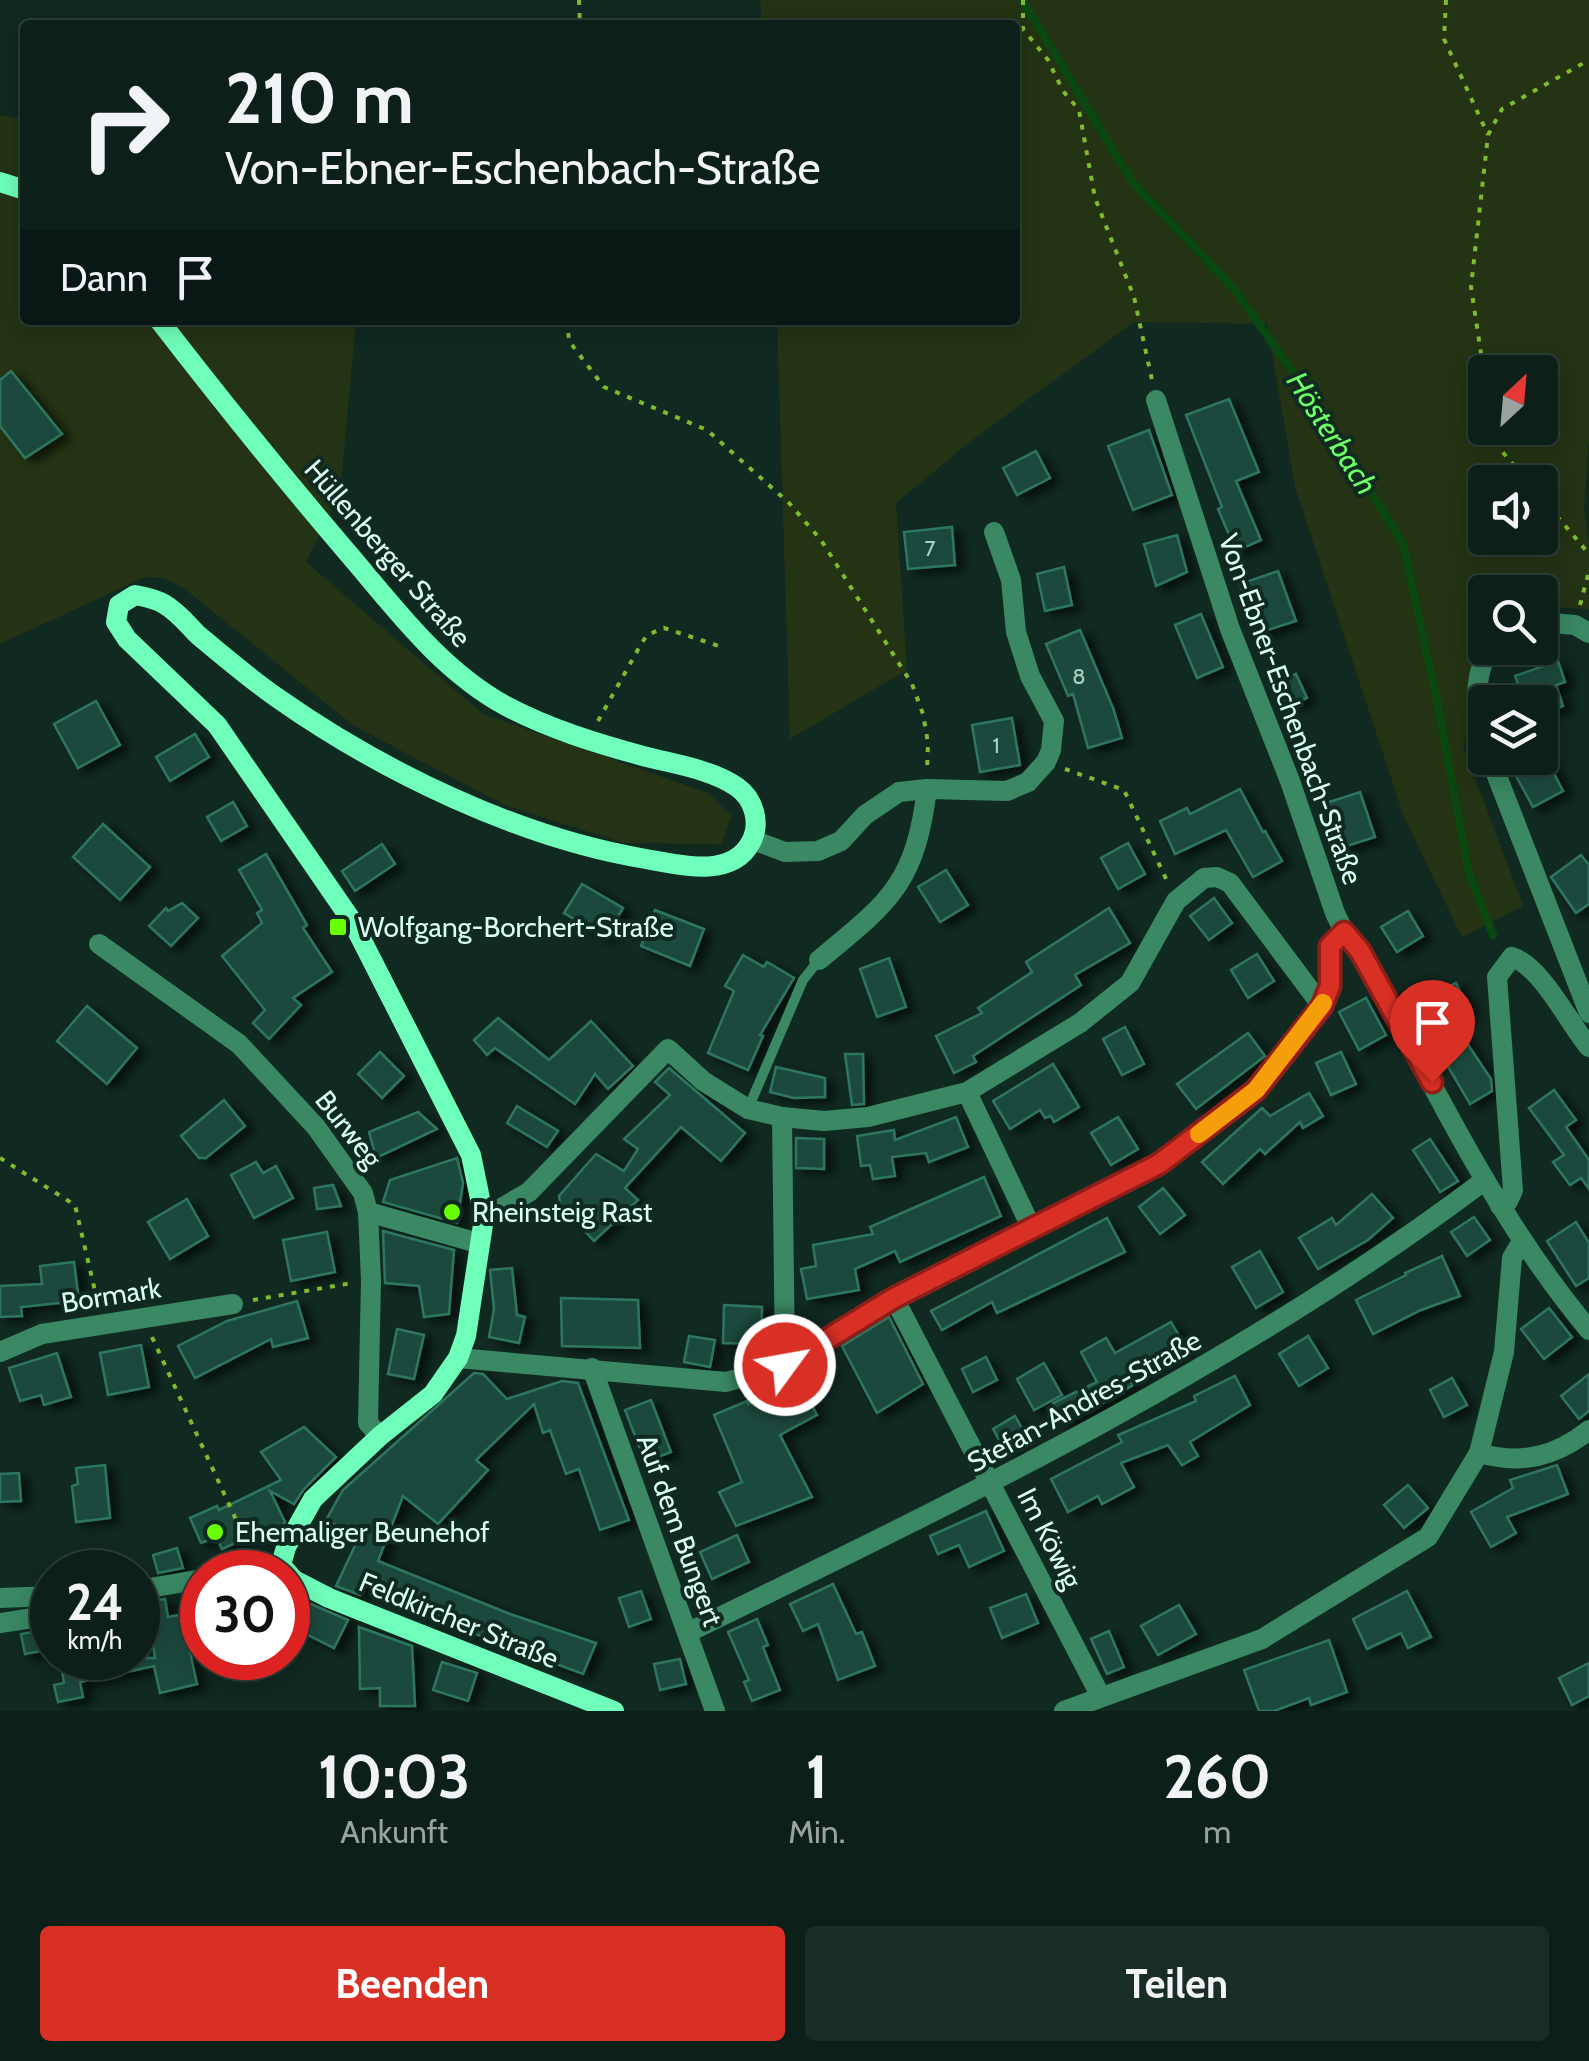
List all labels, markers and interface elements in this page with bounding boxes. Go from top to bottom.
text: 210 m [225,55,414,141]
icon: right [60,60,190,190]
text: Von-Ebner-Eschenbach-Straße [225,141,820,195]
icon: arrive [168,250,223,305]
text: Dann [60,254,148,301]
north arrow [1468,355,1558,445]
map controls [1468,355,1558,775]
water label: Hösterbach [1279,365,1385,501]
street label: Hüllenberger Straße [297,452,479,654]
button: sound [1468,465,1558,555]
street label: Von-Ebner-Eschenbach-Straße [1212,529,1370,889]
house number: 7 [924,535,936,562]
button: search [1468,575,1558,665]
house number: 8 [1072,663,1086,690]
button: layers [1468,685,1558,775]
house number: 1 [992,732,1000,759]
place label: Wolfgang-Borchert-Straße [358,910,674,944]
marker: Wolfgang-Borchert-Straße [327,916,349,938]
pin [1390,980,1475,1083]
icon: arrive [1405,995,1460,1050]
street label: Burweg [308,1084,390,1175]
place label: Rheinsteig Rast [472,1195,652,1229]
marker: Rheinsteig Rast [441,1201,463,1223]
street label: Bormark [59,1270,164,1320]
position arrow [733,1313,837,1417]
street label: Stefan-Andres-Straße [961,1323,1207,1479]
street label: Auf dem Bungert [630,1430,730,1630]
street label: Im Köwig [1010,1482,1090,1595]
place label: Ehemaliger Beunehof [235,1515,489,1549]
marker: Ehemaliger Beunehof [204,1521,226,1543]
speed limit sign: 30 [180,1550,310,1680]
street label: Feldkircher Straße [354,1565,564,1675]
text: 24 [66,1572,124,1633]
text: km/h [68,1625,122,1655]
text: 10:03 [318,1740,470,1813]
text: 1 [806,1740,828,1813]
text: 260 [1163,1740,1271,1813]
text: Ankunft [340,1812,448,1851]
text: Min. [788,1812,845,1851]
text: m [1203,1812,1231,1851]
button: Beenden [40,1926,785,2041]
button: Teilen [805,1926,1549,2041]

